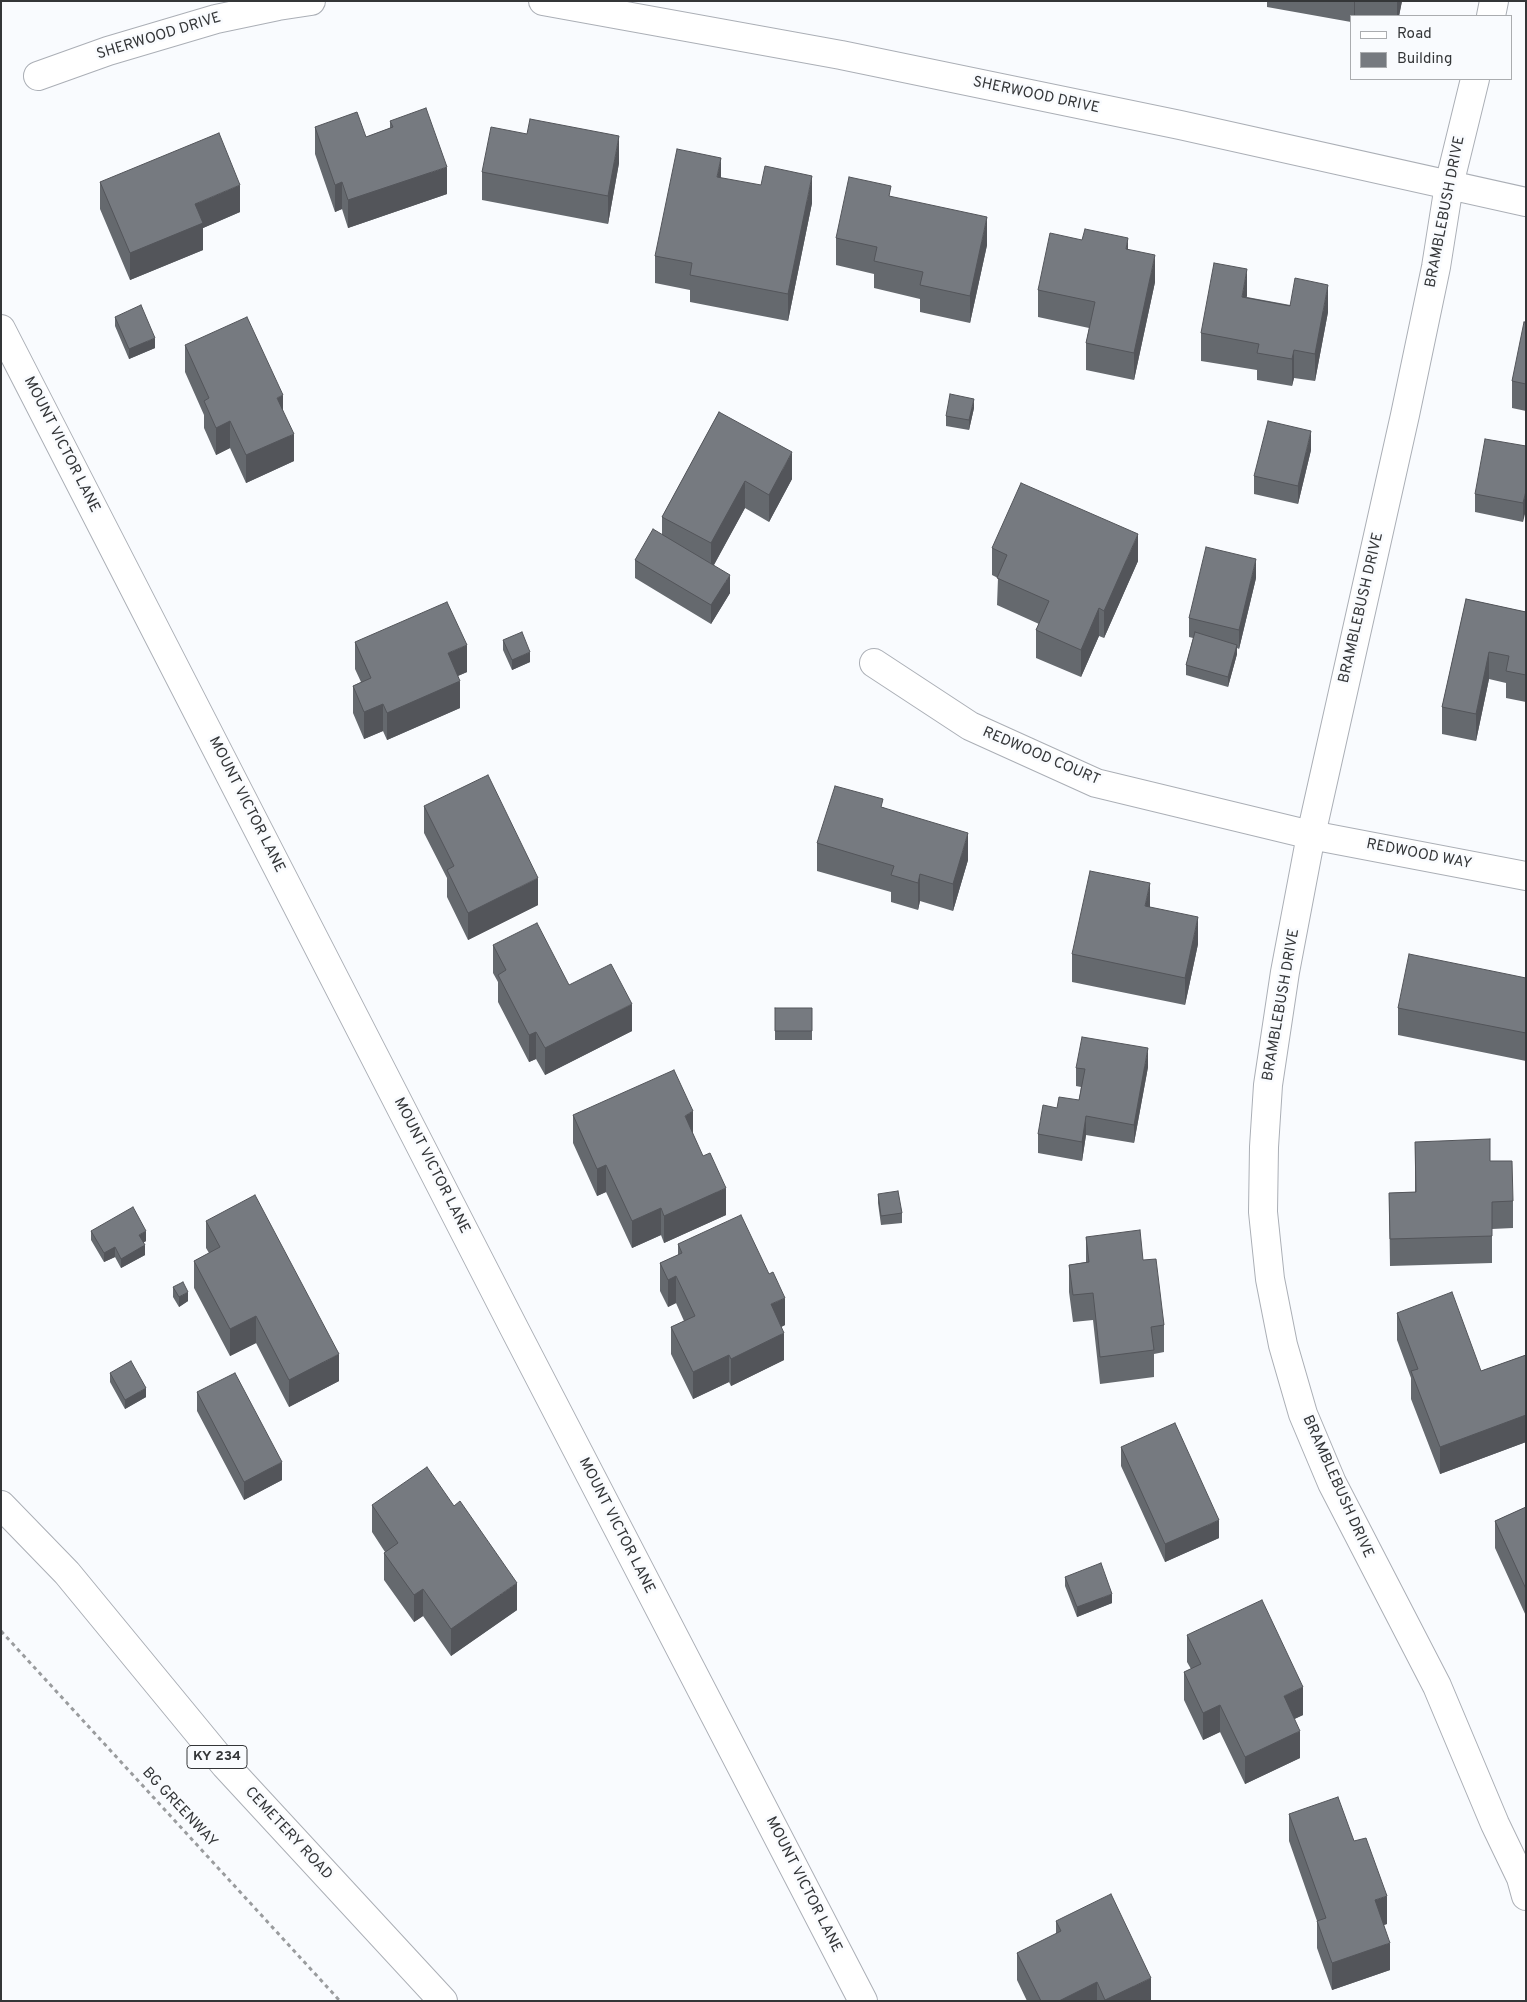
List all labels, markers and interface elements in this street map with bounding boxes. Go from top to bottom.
street label: SHERWOOD DRIVE [95,10,223,64]
legend [1350,15,1512,80]
text: Road [1397,25,1432,44]
text: Building [1397,50,1452,69]
street label: SHERWOOD DRIVE [971,74,1101,118]
street label: BRAMBLEBUSH DRIVE [1422,135,1470,289]
street label: MOUNT VICTOR LANE [19,374,103,516]
street label: BRAMBLEBUSH DRIVE [1336,531,1388,685]
street label: REDWOOD COURT [980,724,1102,790]
street label: MOUNT VICTOR LANE [204,734,288,876]
street label: REDWOOD WAY [1365,836,1473,874]
street label: BRAMBLEBUSH DRIVE [1260,928,1304,1082]
street label: MOUNT VICTOR LANE [389,1095,473,1237]
street label: BRAMBLEBUSH DRIVE [1297,1413,1377,1561]
street label: MOUNT VICTOR LANE [574,1455,658,1597]
road number: KY 234 [187,1745,247,1768]
street label: BG GREENWAY [137,1764,221,1852]
street label: CEMETERY ROAD [240,1784,336,1884]
street label: MOUNT VICTOR LANE [761,1814,845,1956]

